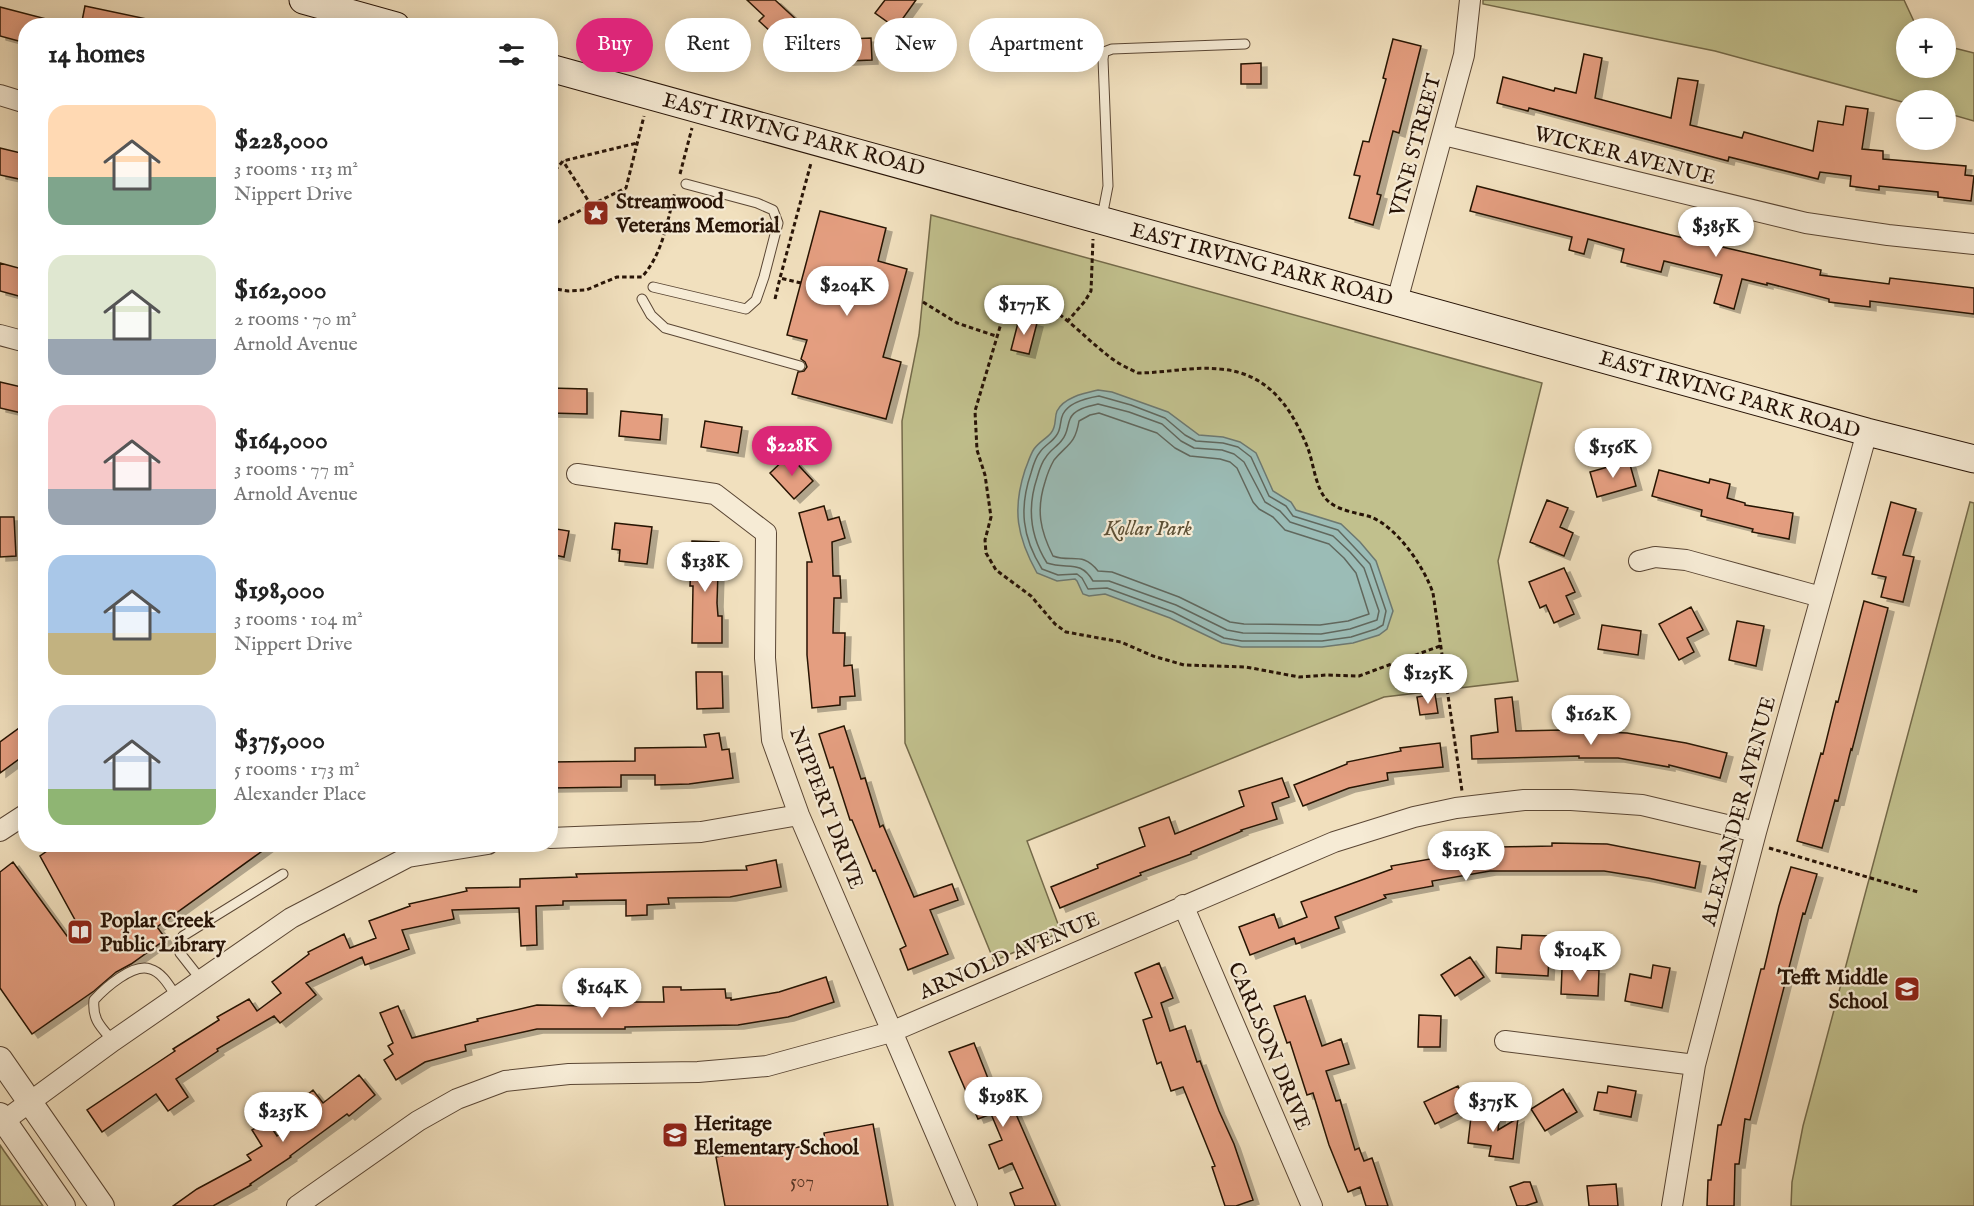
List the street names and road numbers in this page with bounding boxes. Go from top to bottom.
street label: VINE STREET [1384,71,1449,221]
street label: EAST IRVING PARK ROAD [660,87,928,183]
street label: WICKER AVENUE [1531,121,1718,192]
street label: EAST IRVING PARK ROAD [1128,217,1396,313]
street label: EAST IRVING PARK ROAD [1596,345,1863,446]
street label: ALEXANDER AVENUE [1696,694,1783,930]
street label: NIPPERT DRIVE [782,724,869,893]
street label: ARNOLD AVENUE [914,906,1104,1007]
street label: CARLSON DRIVE [1221,958,1316,1135]

